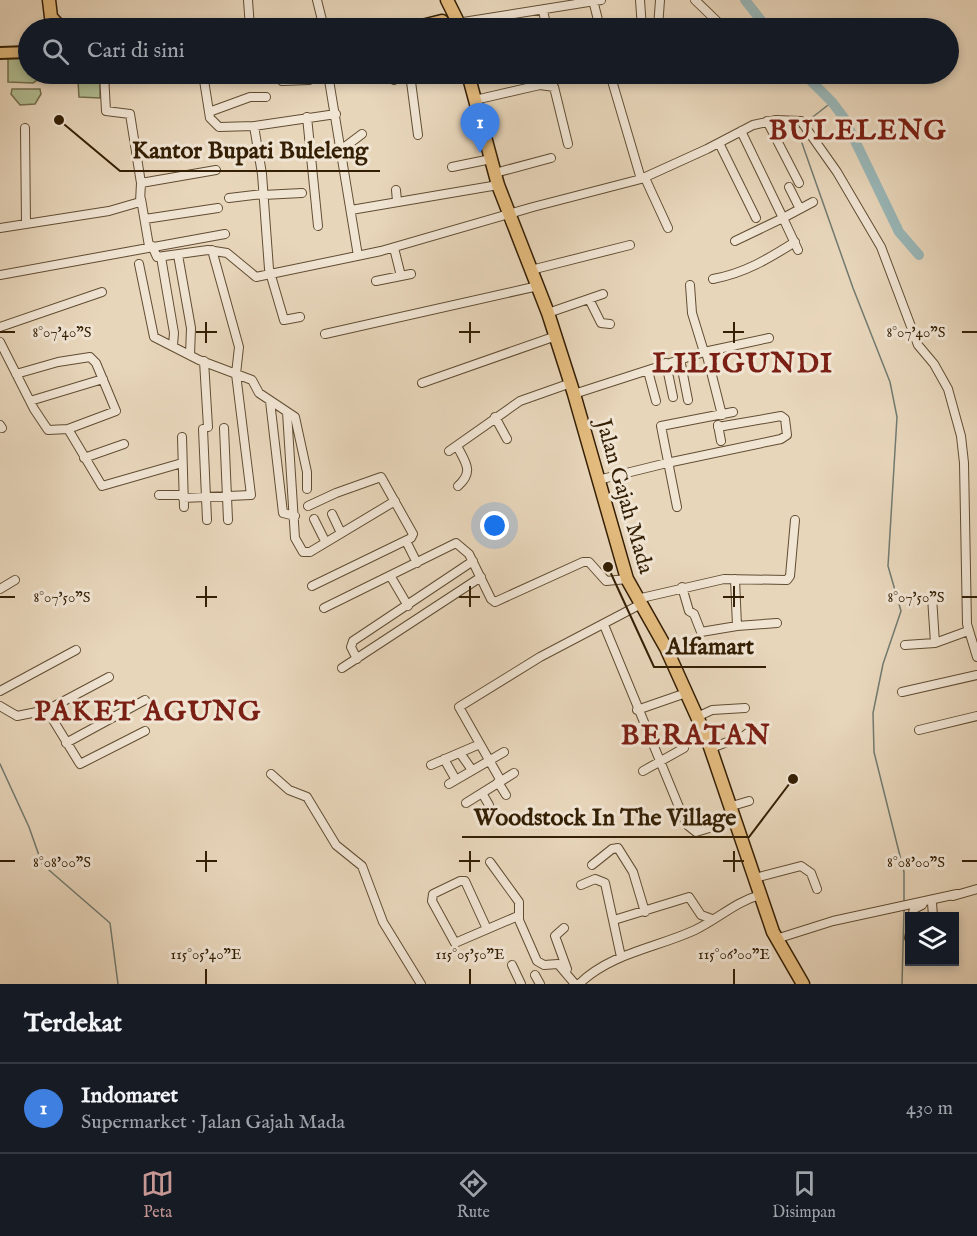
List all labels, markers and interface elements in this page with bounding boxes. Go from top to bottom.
search box [18,18,959,84]
icon: search [39,35,72,68]
text: Cari di sini [87,37,185,65]
pin: 1 [460,104,500,153]
district label: BULELENG [769,114,947,149]
callout: Kantor Bupati Buleleng [120,129,380,171]
text: Kantor Bupati Buleleng [132,136,369,167]
text: 8°07'40"S [32,323,92,342]
text: 8°07'40"S [886,323,946,342]
district label: LILIGUNDI [652,347,834,382]
street label: Jalan Gajah Mada [588,413,660,578]
your location [480,511,509,540]
text: 8°07'50"S [33,588,91,607]
text: 8°07'50"S [887,588,945,607]
callout: Alfamart [654,625,766,667]
text: Alfamart [665,632,755,663]
district label: PAKET AGUNG [34,695,262,730]
district label: BERATAN [621,719,771,754]
callout: Woodstock In The Village [462,795,749,837]
text: Woodstock In The Village [473,803,736,834]
text: 8°08'00"S [33,853,91,872]
text: 8°08'00"S [887,853,945,872]
map controls [905,912,959,966]
button: layers [905,912,959,966]
text: 115°05'40"E [171,945,241,964]
text: 115°05'50"E [436,945,504,964]
text: 115°06'00"E [698,945,770,964]
text: Terdekat [24,1007,122,1040]
text: Indomaret [81,1082,178,1110]
text: 1 [40,1096,47,1121]
text: 430 m [906,1096,953,1121]
text: Supermarket · Jalan Gajah Mada [81,1110,345,1135]
tab: Peta [141,1167,174,1223]
tab: Rute [457,1167,490,1223]
tab: Disimpan [772,1167,836,1223]

